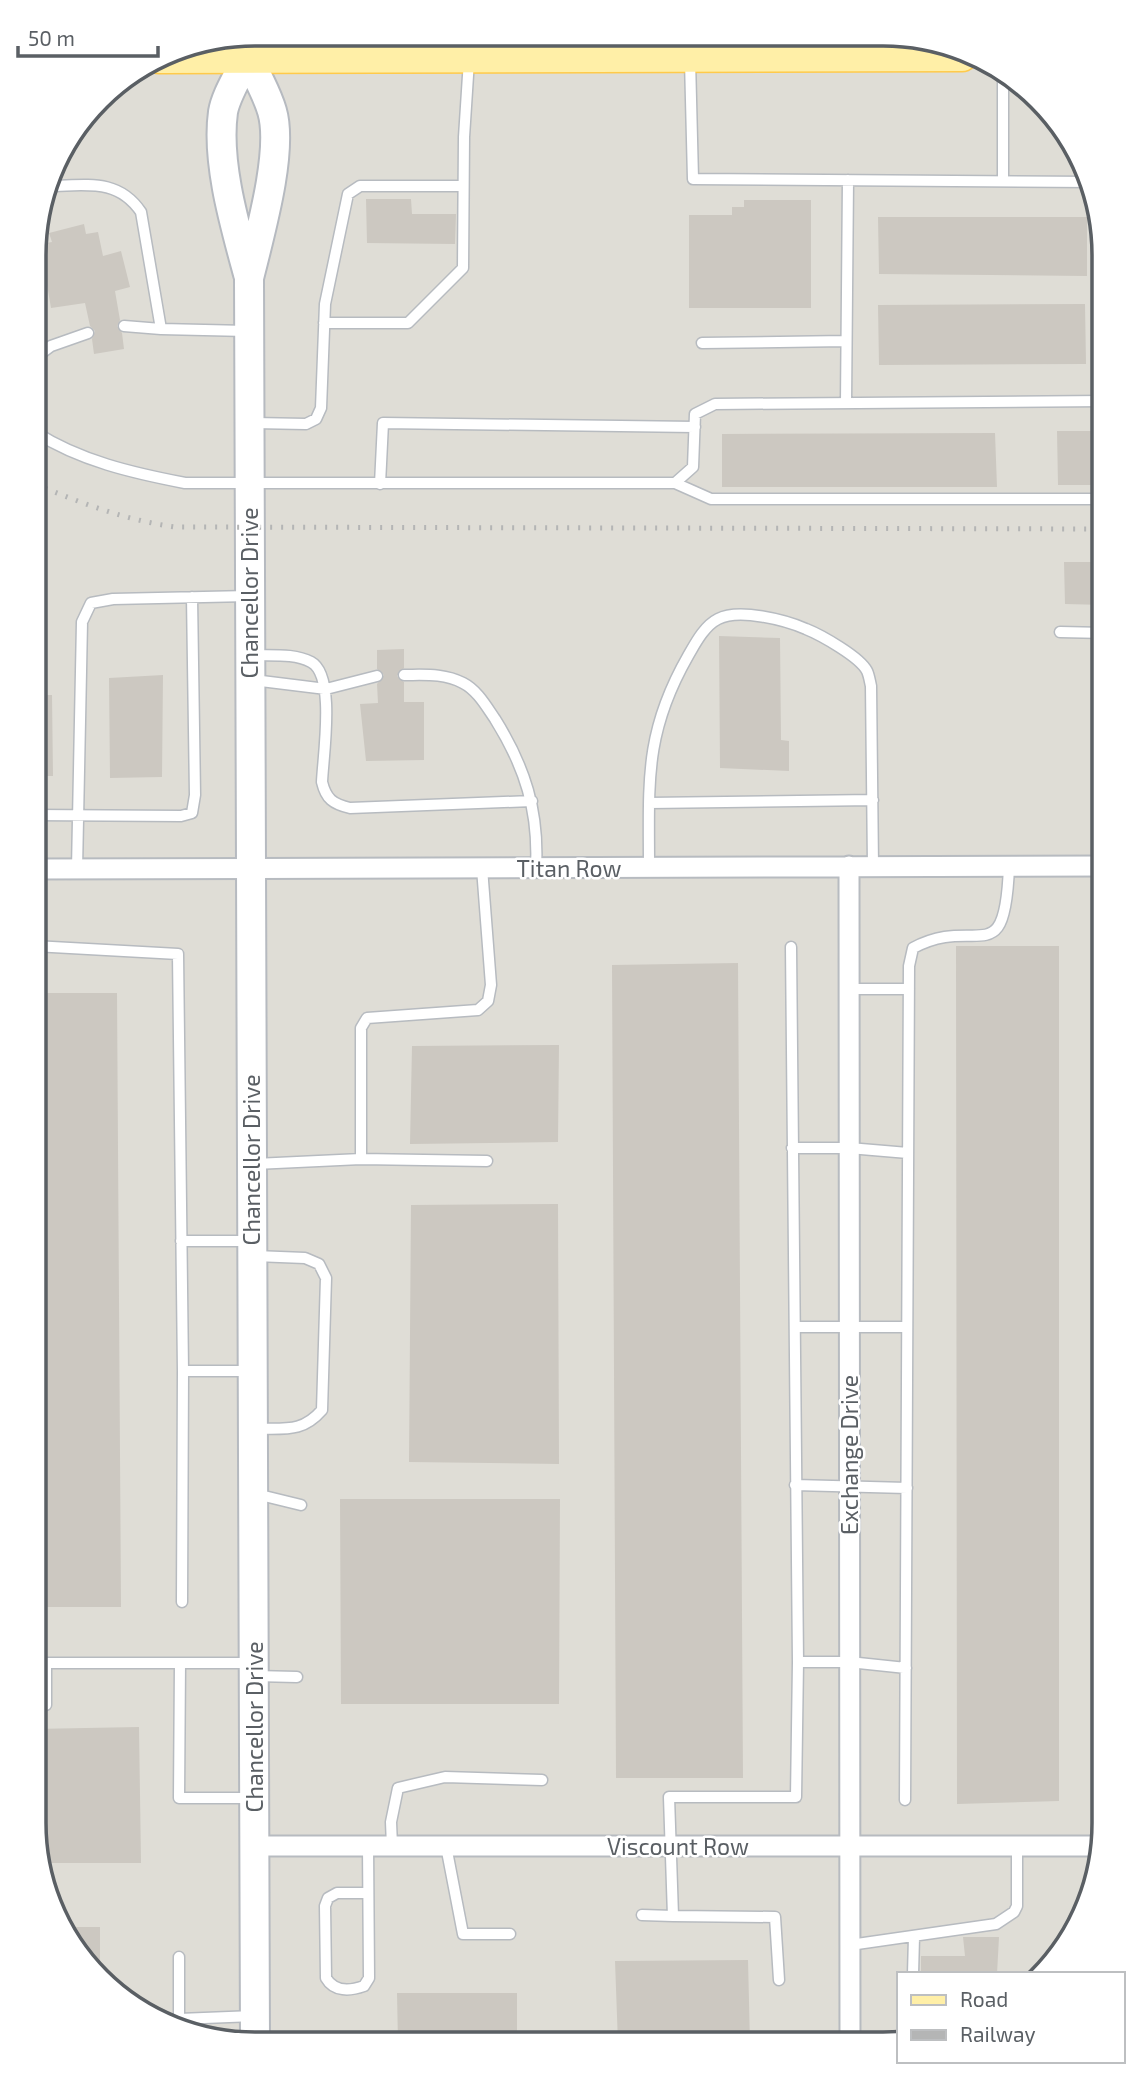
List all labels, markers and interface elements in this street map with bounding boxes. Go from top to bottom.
scale bar [18,14,158,58]
text: 50 m [28,25,75,50]
street label: Chancellor Drive [235,507,263,679]
street label: Titan Row [517,854,622,882]
street label: Chancellor Drive [237,1074,265,1246]
street label: Exchange Drive [835,1375,863,1535]
street label: Chancellor Drive [240,1641,268,1813]
street label: Viscount Row [607,1832,749,1860]
legend [897,1972,1124,2063]
text: Road [960,1986,1008,2011]
text: Railway [960,2021,1036,2046]

